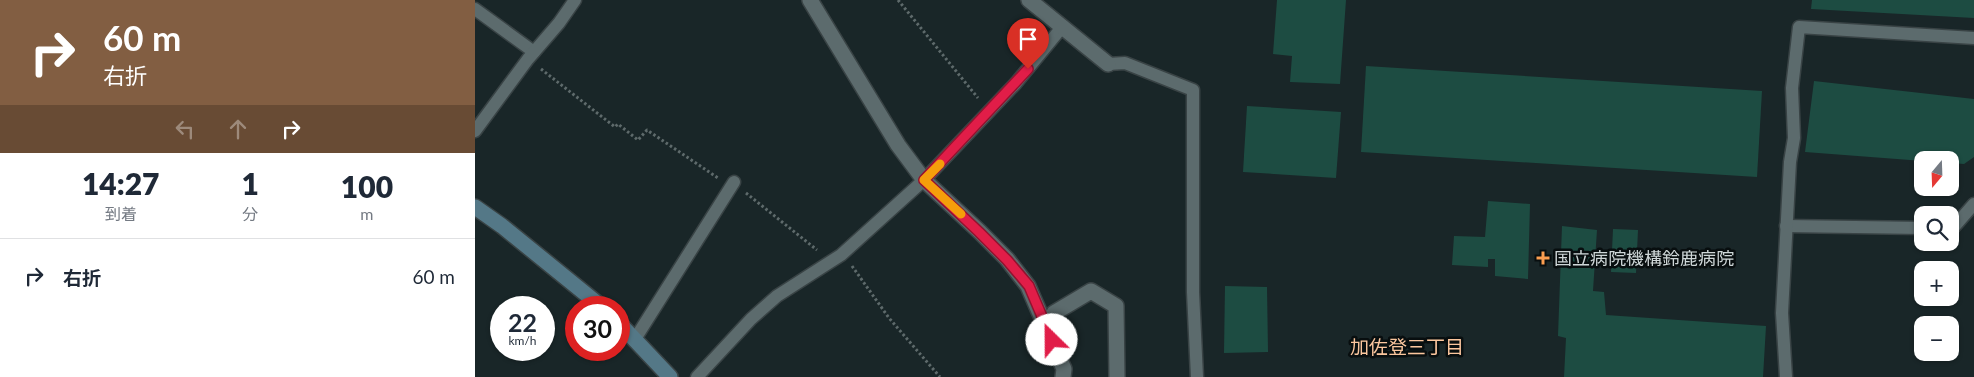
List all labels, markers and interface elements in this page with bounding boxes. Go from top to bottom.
text: 60 m [103,16,181,58]
pin [1007,18,1049,69]
icon: right [20,20,85,85]
icon: arrive [1014,25,1042,53]
text: 右折 [103,62,147,89]
icon: left [171,115,199,143]
icon: ahead [224,115,252,143]
icon: right [277,115,305,143]
north arrow [1914,151,1959,196]
map controls [1914,151,1959,361]
text: 14:27 [82,165,160,201]
text: 1 [241,165,259,201]
text: 100 [341,168,393,204]
text: 到着 [105,204,137,223]
text: 分 [242,204,258,223]
text: m [360,204,374,223]
button: search [1914,206,1959,251]
place label: 国立病院機構鈴鹿病院 [1554,247,1734,269]
marker: 国立病院機構鈴鹿病院 [1536,251,1550,265]
button: + [1914,261,1959,306]
icon: right [20,262,48,290]
text: 60 m [412,265,455,288]
text: 右折 [63,266,101,289]
speed limit sign: 30 [565,296,630,361]
text: 22 [508,307,537,337]
position arrow [1025,313,1077,365]
button: − [1914,316,1959,361]
text: km/h [508,333,537,348]
district label: 加佐登三丁目 [1350,335,1464,358]

